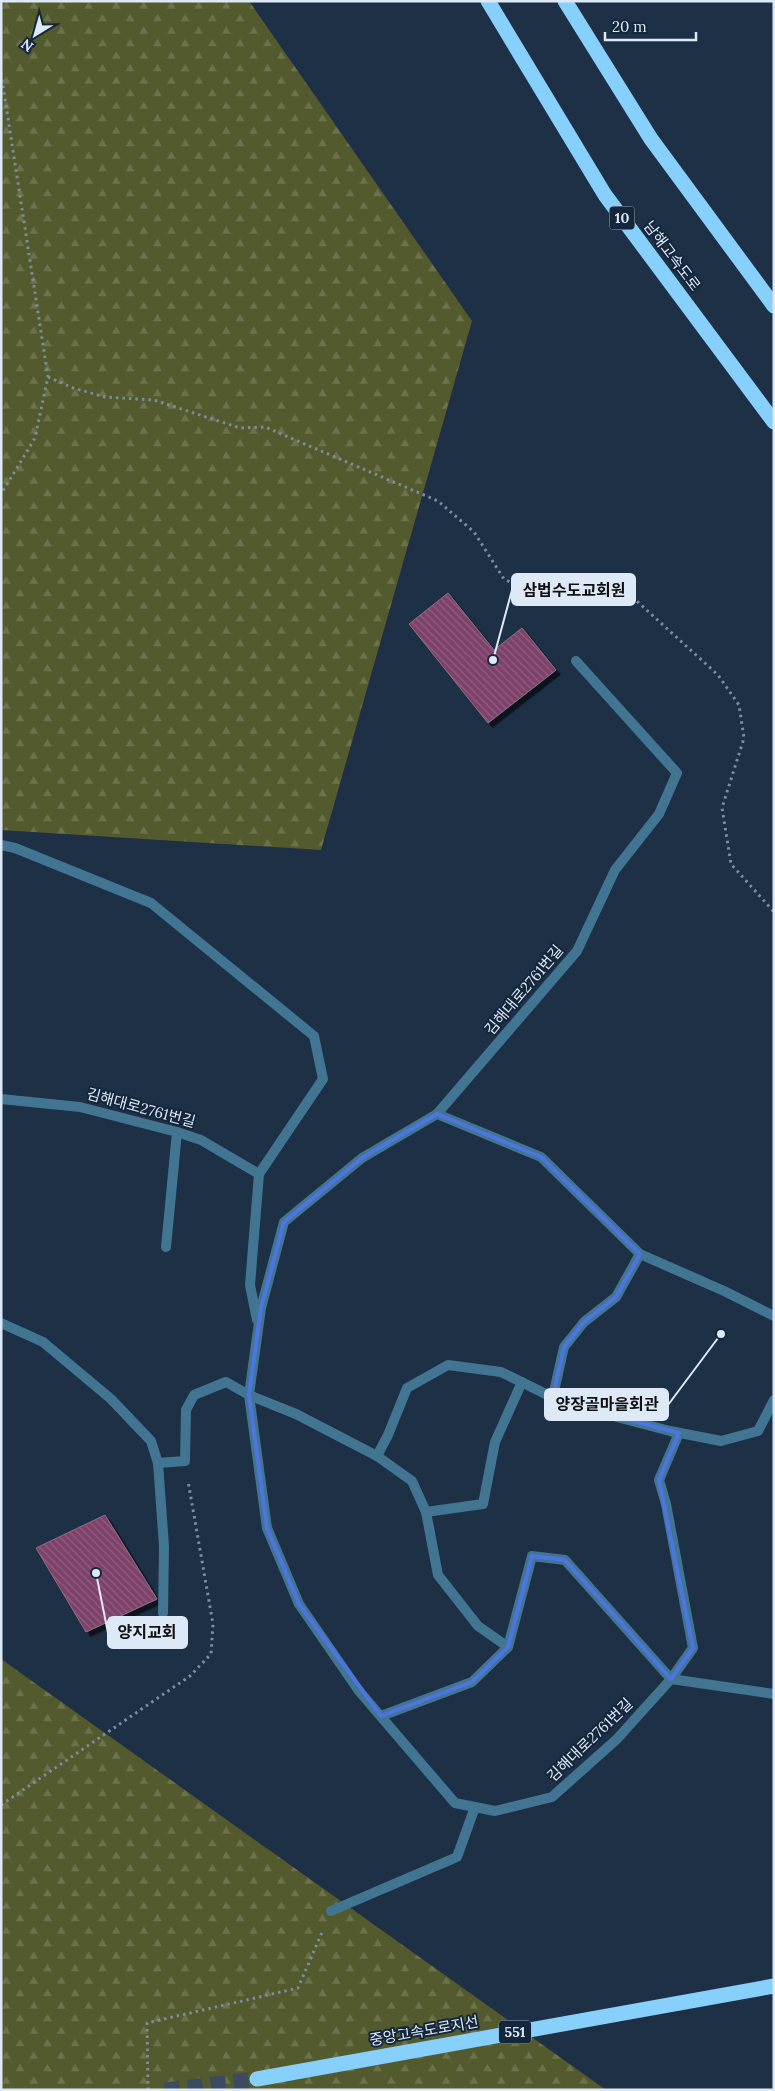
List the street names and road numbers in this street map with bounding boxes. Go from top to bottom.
road number: 10 [610,207,634,230]
street label: 남해고속도로 [640,217,705,294]
street label: 김해대로2761번길 [480,941,567,1039]
street label: 김해대로2761번길 [85,1084,198,1131]
street label: 김해대로2761번길 [543,1694,637,1785]
street label: 중앙고속도로지선 [368,2012,480,2049]
road number: 551 [499,2020,531,2044]

